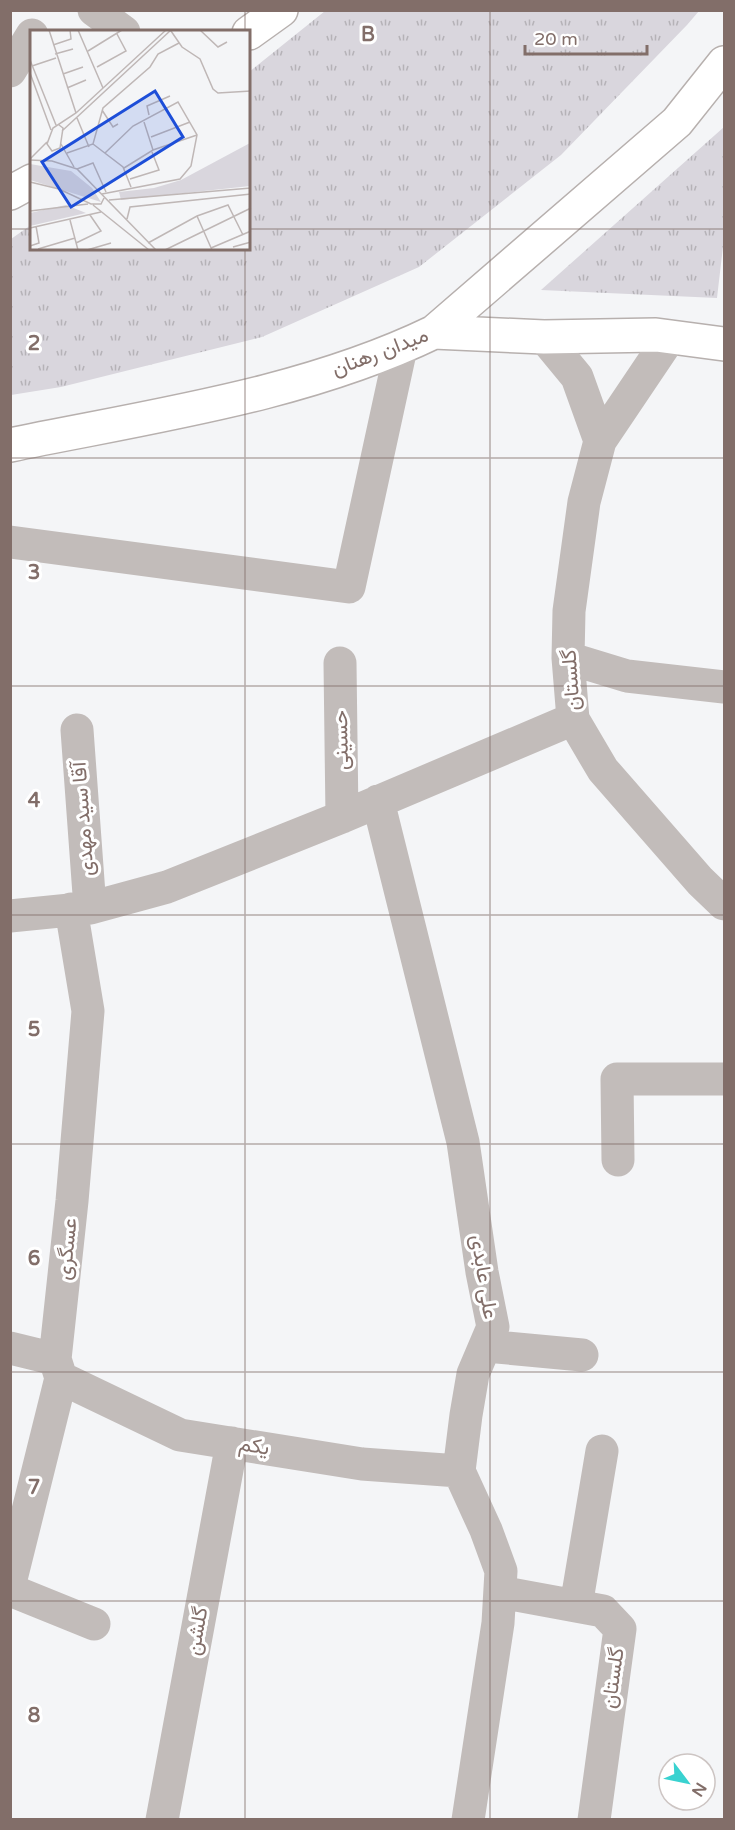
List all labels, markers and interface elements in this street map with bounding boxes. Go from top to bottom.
scale bar [525,18,646,56]
text: B [361,23,375,47]
text: 20 m [534,28,578,50]
inset map [30,30,250,250]
street label: میدان رهنان [328,322,432,382]
text: 2 [28,332,40,356]
text: 3 [28,561,40,585]
street label: گلستان [556,648,586,712]
street label: حسینی [328,710,354,770]
street label: آقا سید مهدی [66,759,99,877]
text: 4 [28,789,41,813]
text: 5 [28,1018,40,1042]
street label: عسگری [51,1217,83,1281]
street label: علی عابدی [465,1233,503,1321]
text: 6 [28,1247,40,1271]
street label: یکم [237,1431,271,1462]
text: 7 [28,1476,40,1500]
street label: گلشن [180,1605,214,1657]
street label: گلستان [596,1646,630,1710]
text: 8 [28,1704,40,1728]
north arrow [657,1752,717,1812]
text: N [687,1779,711,1800]

